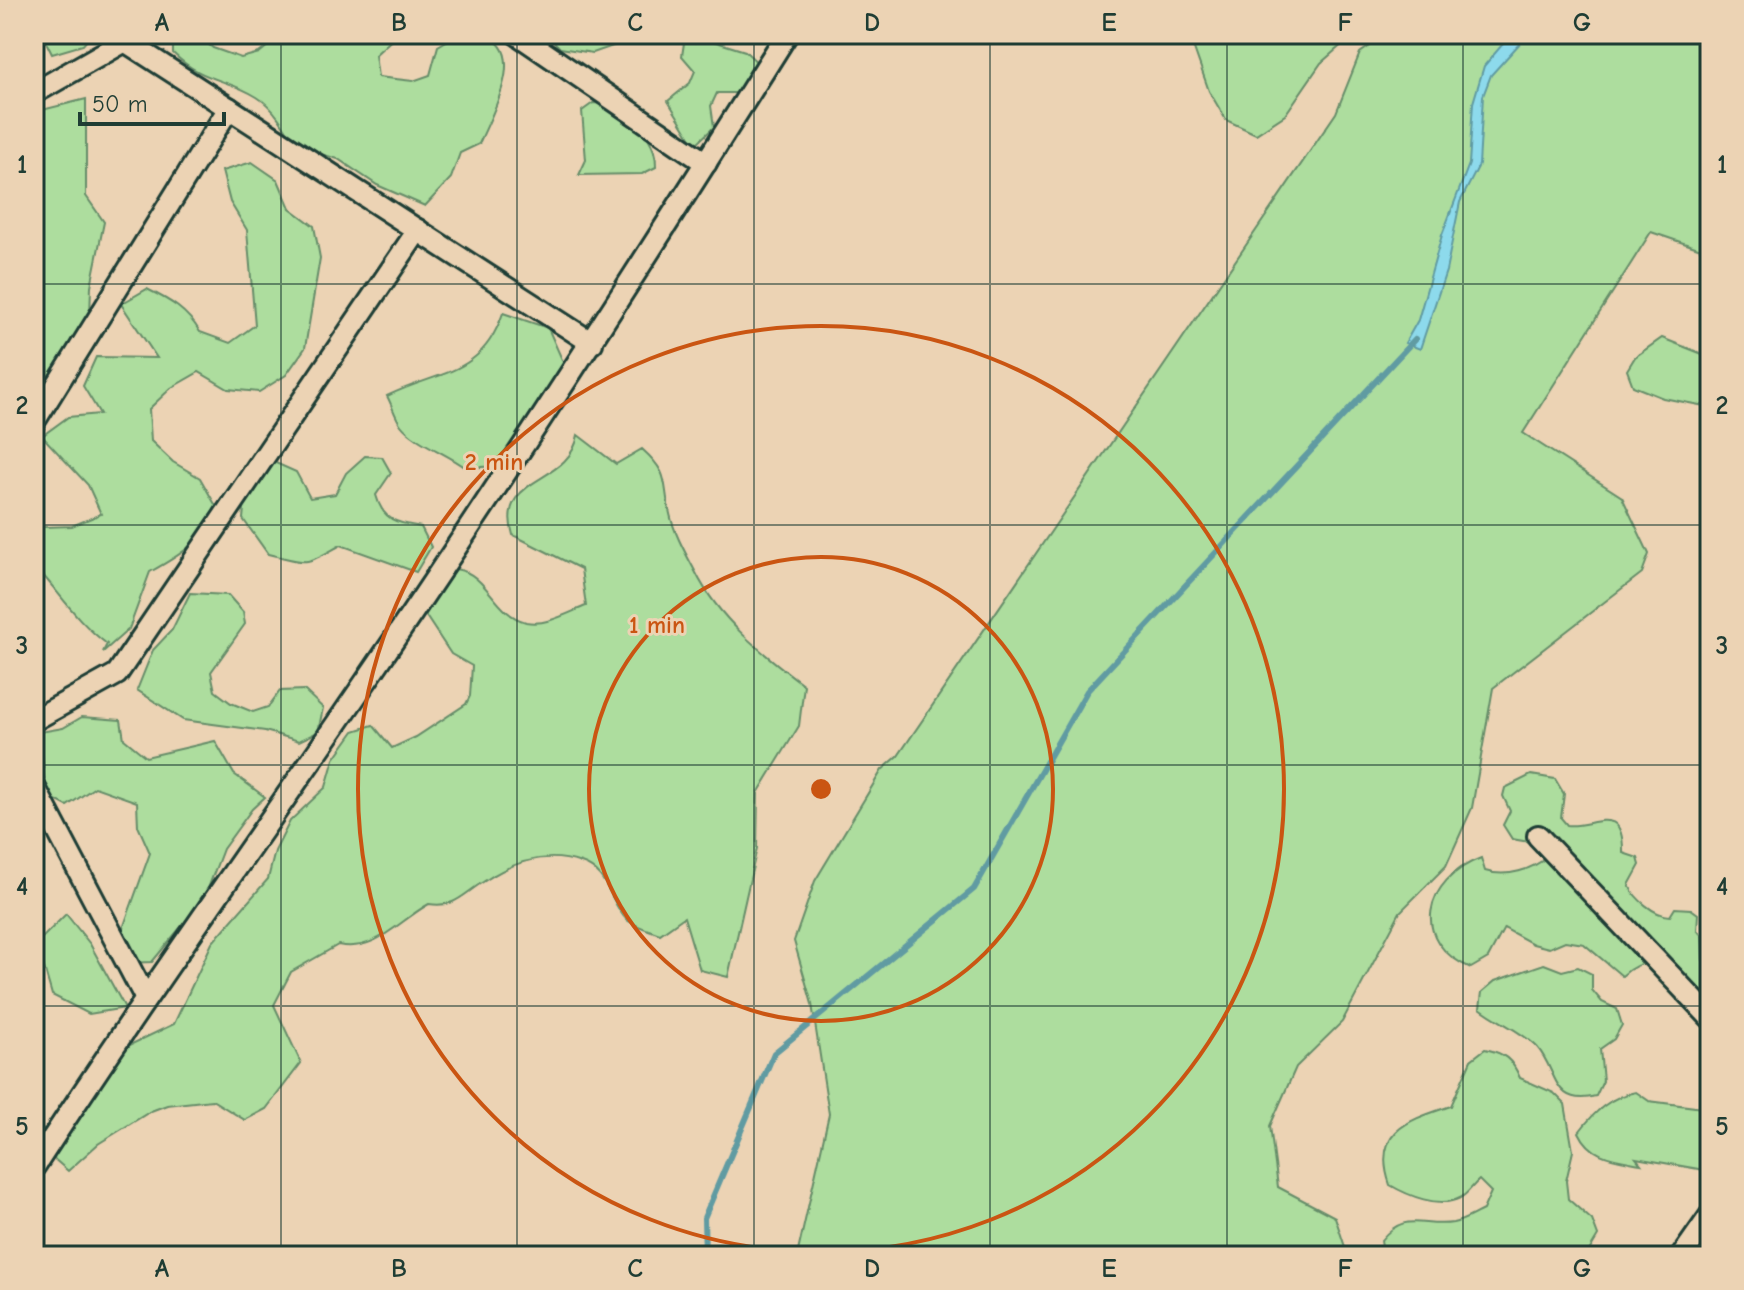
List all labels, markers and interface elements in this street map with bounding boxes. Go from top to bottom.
text: A [155,8,170,38]
text: B [391,8,407,38]
text: C [627,8,643,38]
text: D [864,8,880,38]
text: E [1101,8,1117,38]
text: F [1337,8,1353,38]
text: G [1573,8,1591,38]
scale bar [80,76,224,126]
text: 50 m [92,90,148,118]
text: 1 [17,150,27,180]
text: 1 [1717,150,1727,180]
text: 2 [16,391,28,421]
text: 2 [1716,391,1728,421]
text: 2 min [465,448,523,476]
text: 1 min [629,611,685,639]
text: 3 [16,631,28,661]
text: 3 [1716,631,1728,661]
centre of rings [807,775,835,803]
text: 4 [16,872,28,902]
text: 4 [1716,872,1728,902]
text: 5 [15,1112,29,1142]
text: 5 [1715,1112,1729,1142]
text: A [155,1254,170,1284]
text: B [391,1254,407,1284]
text: C [627,1254,643,1284]
text: D [864,1254,880,1284]
text: E [1101,1254,1117,1284]
text: F [1337,1254,1353,1284]
text: G [1573,1254,1591,1284]

